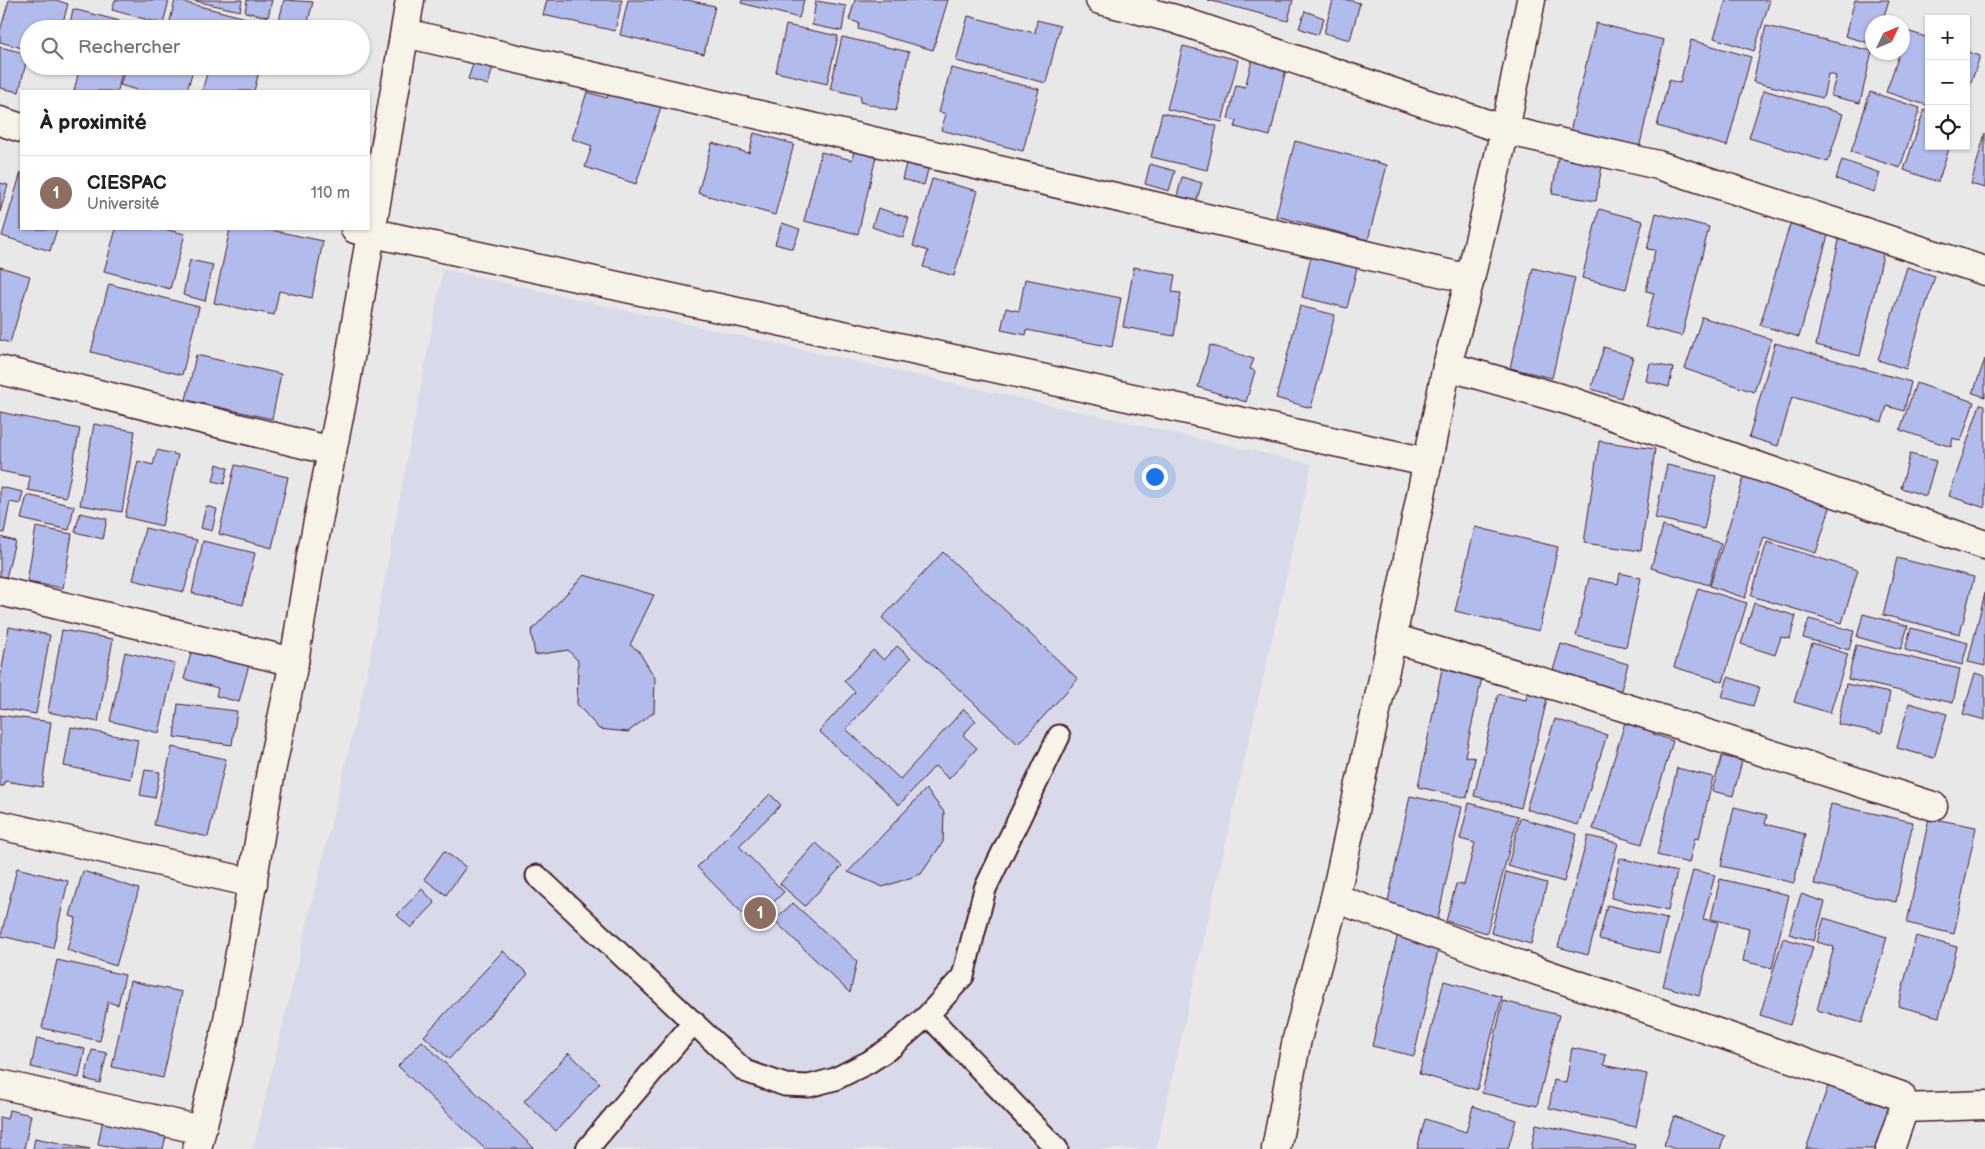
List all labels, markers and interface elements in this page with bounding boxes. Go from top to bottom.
north arrow [1865,15,1910,60]
map controls [1925,15,1970,150]
button: + [1925,15,1970,60]
search box [20,20,370,75]
icon: search [38,34,66,62]
text: Rechercher [78,36,180,59]
button: − [1925,60,1970,105]
button: locate [1925,105,1970,150]
text: À proximité [40,110,147,135]
text: CIESPAC [87,172,167,195]
text: 1 [53,184,59,203]
text: 110 m [311,184,350,203]
text: Université [87,195,159,214]
your location [1142,464,1168,490]
pin: 1 [744,894,776,932]

